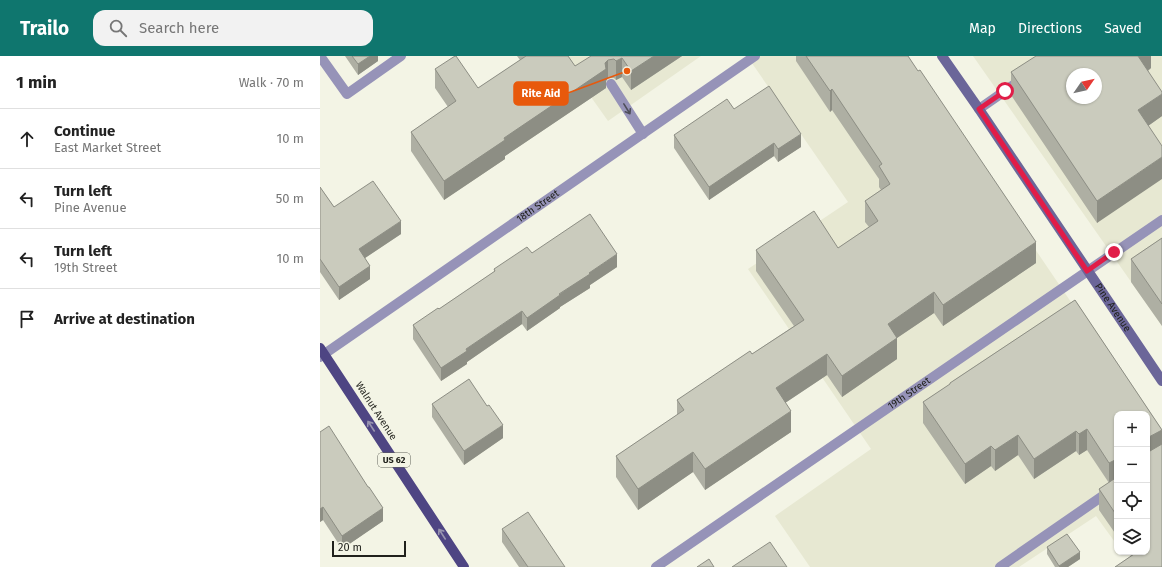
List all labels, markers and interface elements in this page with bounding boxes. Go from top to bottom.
search box [93,10,373,46]
text: Trailo [20,17,69,40]
icon: search [107,17,129,39]
text: Search here [139,19,219,37]
text: Map [969,20,996,37]
text: Directions [1018,20,1082,37]
text: Saved [1104,20,1142,37]
north arrow [1066,68,1102,104]
text: 1 min [16,72,57,93]
text: Walk · 70 m [239,75,304,90]
callout: Rite Aid [514,82,568,105]
route start [996,82,1014,100]
text: Rite Aid [522,87,560,100]
one-way arrow [623,103,631,115]
text: Continue [54,122,115,140]
icon: ahead [16,128,38,150]
text: 10 m [277,131,304,146]
text: East Market Street [54,140,161,155]
text: Turn left [54,182,112,200]
street label: 18th Street [514,187,562,225]
icon: left [16,188,38,210]
text: 50 m [276,191,304,206]
text: Pine Avenue [54,200,127,215]
text: Turn left [54,242,112,260]
route end [1105,243,1123,261]
icon: left [16,248,38,270]
text: 10 m [277,251,304,266]
text: 19th Street [54,260,117,275]
street label: Pine Avenue [1092,281,1133,334]
icon: arrive [16,308,38,330]
text: Arrive at destination [54,310,195,328]
street label: 19th Street [886,374,933,412]
street label: Walnut Avenue [353,379,399,443]
map controls [1114,411,1150,555]
button: + [1114,411,1150,447]
one-way arrow [367,420,375,431]
button: − [1114,447,1150,483]
road number: US 62 [378,453,410,467]
button: locate [1114,483,1150,519]
button: layers [1114,519,1150,555]
one-way arrow [438,529,446,540]
scale bar [332,539,406,558]
text: 20 m [338,541,362,554]

